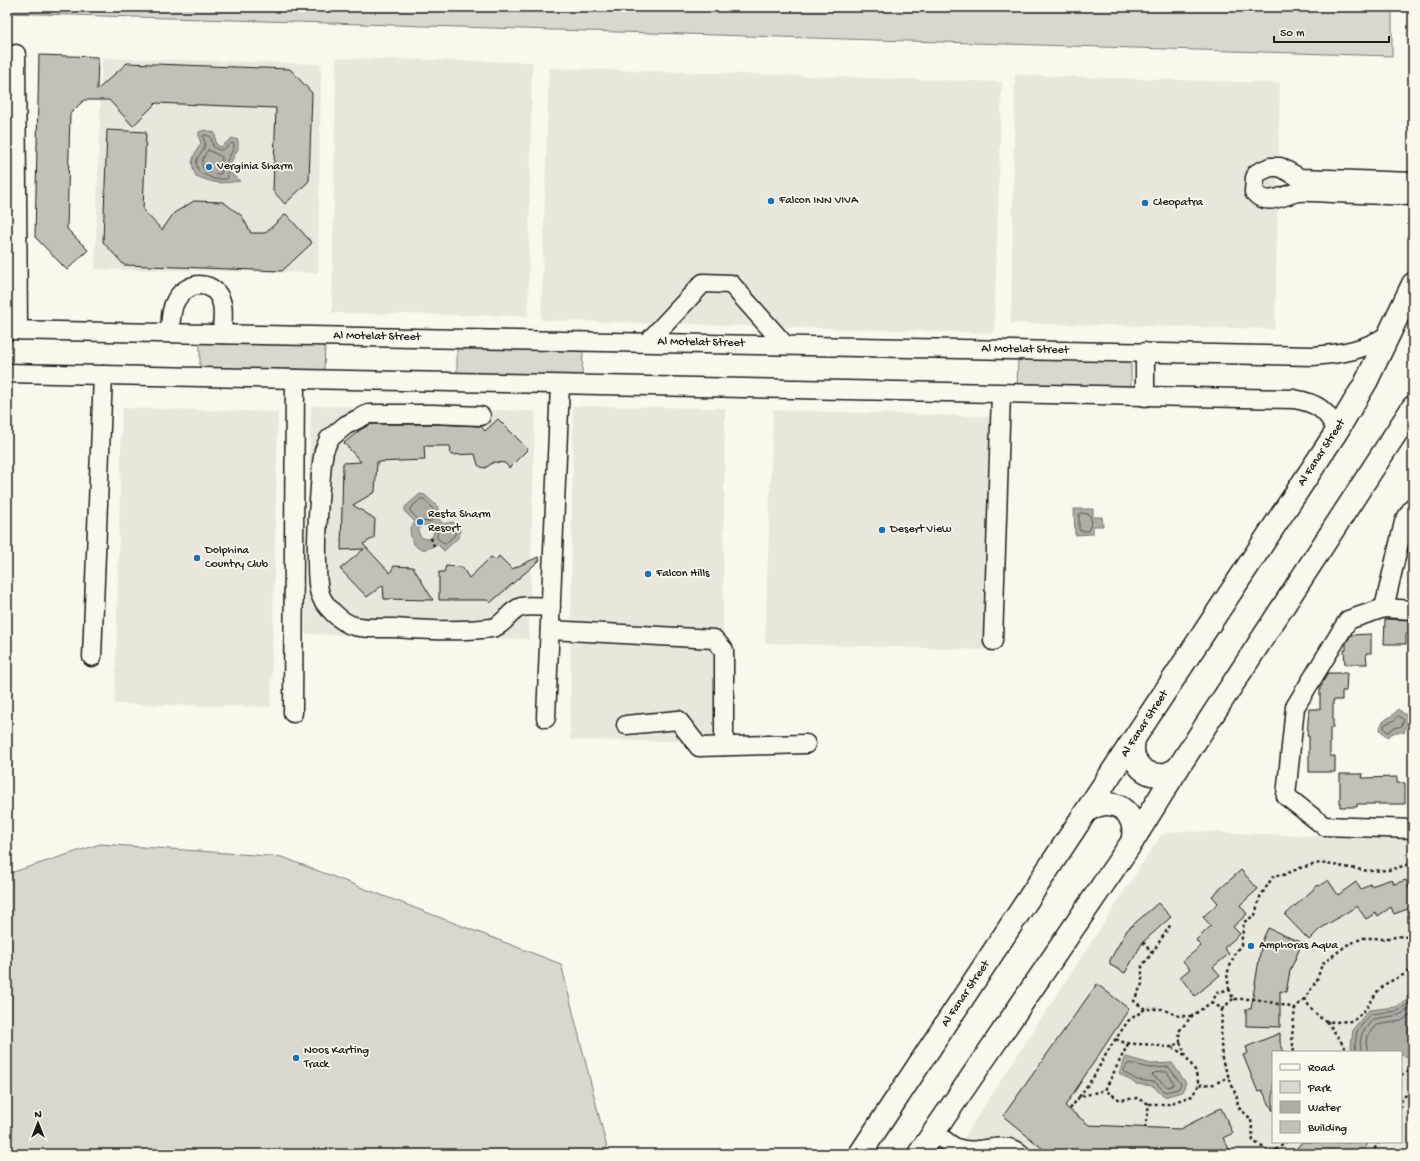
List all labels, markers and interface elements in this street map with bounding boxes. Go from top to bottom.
scale bar [1274,18,1389,44]
text: 50 m [1280,27,1305,41]
place label: Verginia Sharm [216,160,293,174]
marker: Verginia Sharm [204,162,214,172]
place label: Falcon INN VIVA [778,194,859,208]
marker: Falcon INN VIVA [766,196,776,206]
place label: Cleopatra [1153,196,1203,210]
marker: Cleopatra [1140,198,1150,208]
street label: Al Motelat Street [333,329,422,345]
street label: Al Motelat Street [657,335,746,351]
street label: Al Motelat Street [981,342,1070,358]
street label: Al Fanar Street [1295,416,1349,489]
place label: Resta Sharm Resort [428,508,491,536]
marker: Resta Sharm Resort [415,517,425,527]
place label: Desert View [889,523,952,537]
marker: Desert View [877,525,887,535]
place label: Dolphina Country Club [204,544,269,572]
marker: Dolphina Country Club [192,553,202,563]
place label: Falcon Hills [655,567,710,581]
marker: Falcon Hills [643,569,653,579]
street label: Al Fanar Street [1118,687,1172,760]
place label: Amphoras Aqua [1259,939,1338,953]
marker: Amphoras Aqua [1246,941,1256,951]
street label: Al Fanar Street [939,957,994,1030]
place label: Noos Karting Track [303,1044,369,1072]
legend [1272,1051,1402,1143]
marker: Noos Karting Track [291,1053,301,1063]
text: Road [1308,1062,1335,1076]
text: Park [1307,1082,1333,1096]
text: Water [1308,1102,1342,1116]
north arrow [18,1103,58,1143]
text: N [34,1109,42,1121]
text: Building [1307,1122,1347,1136]

